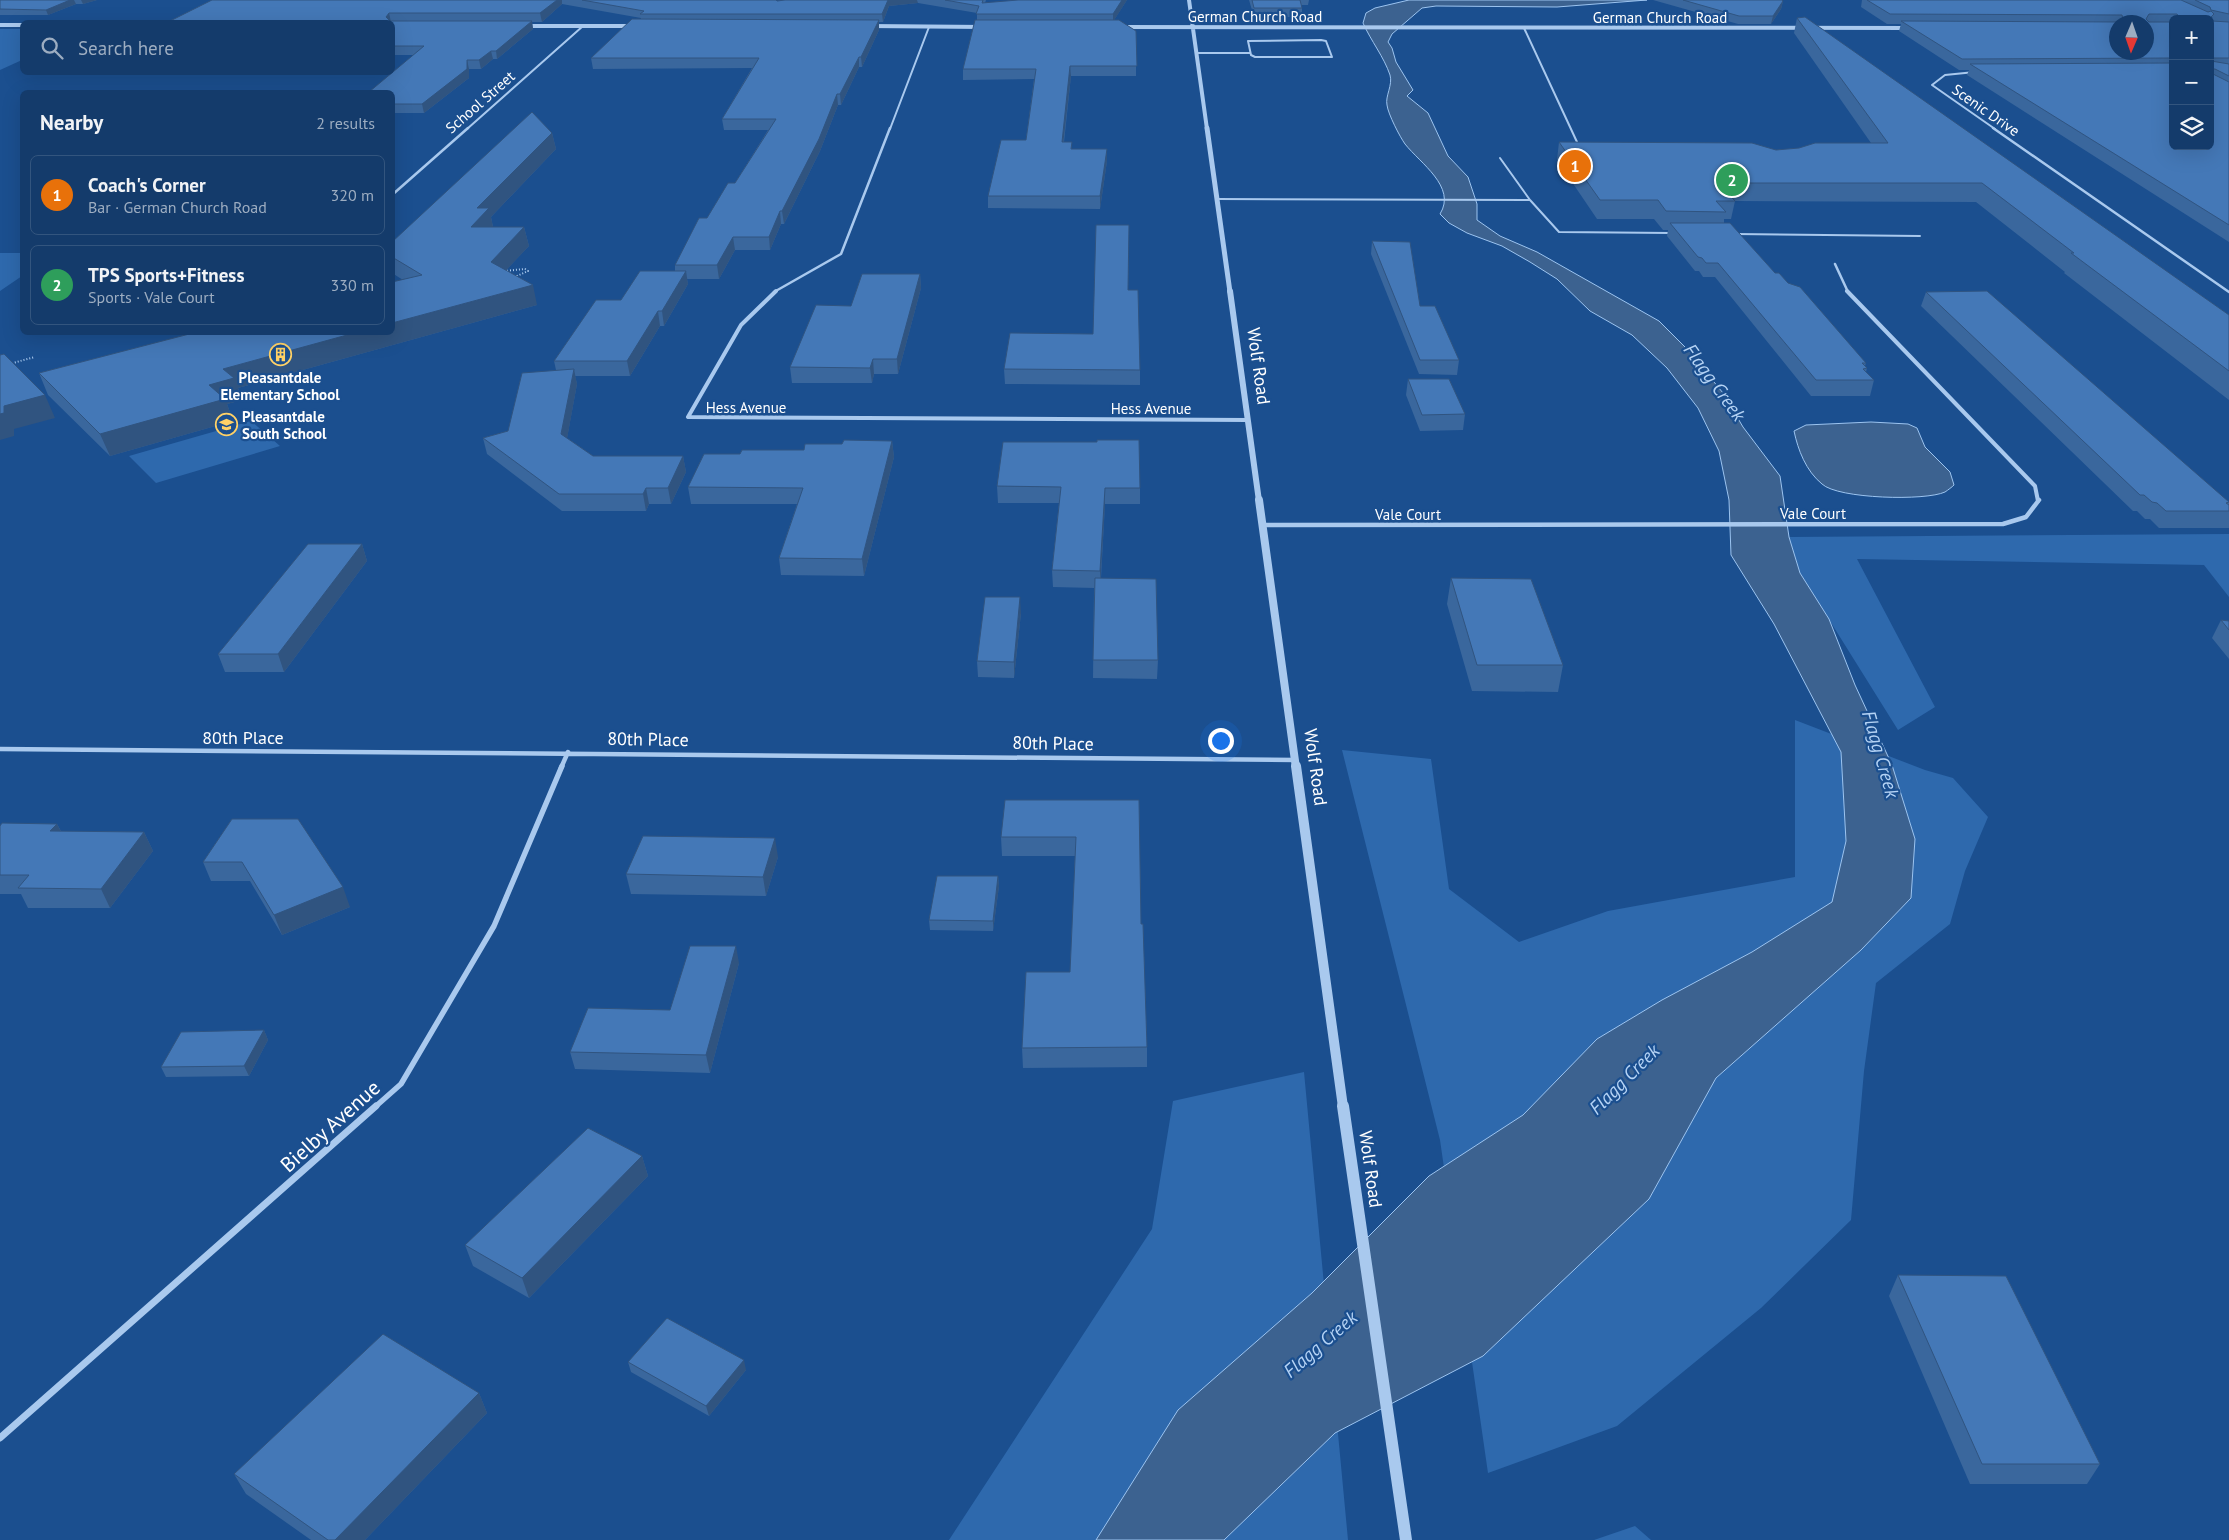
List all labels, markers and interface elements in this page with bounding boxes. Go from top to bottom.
street label: German Church Road [1188,7,1322,26]
street label: German Church Road [1593,8,1727,27]
north arrow [2109,15,2154,60]
map controls [2169,15,2214,150]
button: + [2169,15,2214,60]
search box [20,20,395,75]
icon: search [38,34,66,62]
text: Search here [78,36,174,60]
button: − [2169,60,2214,105]
street label: School Street [441,67,519,137]
street label: Scenic Drive [1948,80,2024,140]
button: layers [2169,105,2214,150]
text: Nearby [40,109,103,136]
text: 2 results [316,113,375,133]
pin: 1 [1559,147,1591,185]
pin: 2 [1716,161,1748,199]
text: Coach's Corner [88,173,206,197]
text: 1 [52,185,62,205]
text: 320 m [331,185,374,205]
text: Bar · German Church Road [88,197,267,217]
text: TPS Sports+Fitness [88,263,244,287]
text: 2 [52,275,62,295]
text: 330 m [331,275,374,295]
text: Sports · Vale Court [88,287,215,307]
street label: Wolf Road [1242,326,1276,406]
water label: Flagg Creek [1679,339,1752,427]
building icon: Pleasantdale Elementary School [268,342,292,366]
place label: Pleasantdale Elementary School [220,368,340,404]
street label: Hess Avenue [706,398,786,417]
street label: Hess Avenue [1111,399,1191,418]
place label: Pleasantdale South School [242,407,327,443]
school or university icon: Pleasantdale South School [214,413,238,437]
street label: Vale Court [1779,504,1846,523]
street label: Vale Court [1374,505,1441,524]
water label: Flagg Creek [1857,707,1905,802]
street label: 80th Place [202,726,284,749]
street label: 80th Place [607,727,689,751]
street label: Wolf Road [1299,727,1333,807]
your location [1208,728,1234,754]
street label: 80th Place [1012,731,1094,755]
water label: Flagg Creek [1584,1038,1665,1119]
street label: Bielby Avenue [274,1074,386,1178]
street label: Wolf Road [1354,1129,1388,1209]
water label: Flagg Creek [1278,1304,1363,1383]

